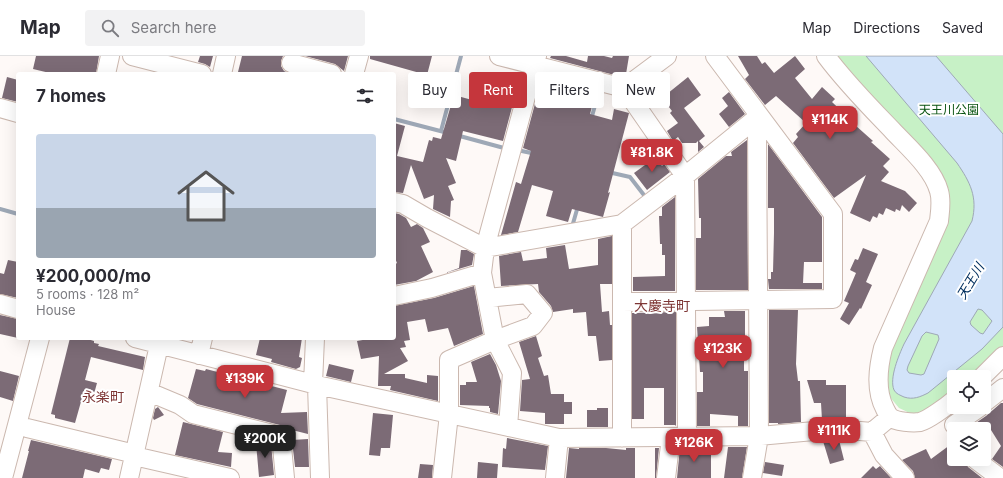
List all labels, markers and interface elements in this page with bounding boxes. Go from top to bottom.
search box [85,10,365,46]
text: Map [20,16,61,39]
icon: search [99,17,121,39]
text: Search here [131,18,216,37]
text: Map [802,19,831,36]
text: Directions [853,19,920,36]
text: Saved [942,19,983,36]
chip: Buy [408,72,461,108]
chip: Rent [469,72,527,108]
chip: Filters [535,72,604,108]
chip: New [612,72,670,108]
icon: filters [354,85,376,107]
text: 7 homes [36,86,106,106]
park label: 天王川公園 [919,102,979,117]
pin: ¥114K [802,106,858,140]
text: ¥114K [812,111,848,127]
pin: ¥81.8K [619,139,685,173]
text: ¥81.8K [630,144,674,160]
icon: home [170,160,242,232]
water label: 天王川 [953,258,988,302]
text: ¥200,000/mo [36,266,151,286]
text: 5 rooms · 128 m² [36,286,139,302]
district label: 大慶寺町 [634,297,690,314]
text: House [36,302,76,318]
pin: ¥123K [695,335,751,369]
text: ¥123K [704,340,742,356]
pin: ¥139K [217,365,273,399]
text: ¥139K [225,370,265,386]
map controls [947,370,991,466]
button: locate [947,370,991,414]
district label: 永楽町 [82,388,124,405]
pin: ¥111K [806,417,862,451]
text: ¥111K [817,422,851,438]
button: layers [947,422,991,466]
pin: ¥200K [237,425,293,459]
pin: ¥126K [666,429,722,463]
text: ¥200K [244,430,286,446]
text: ¥126K [675,434,714,450]

